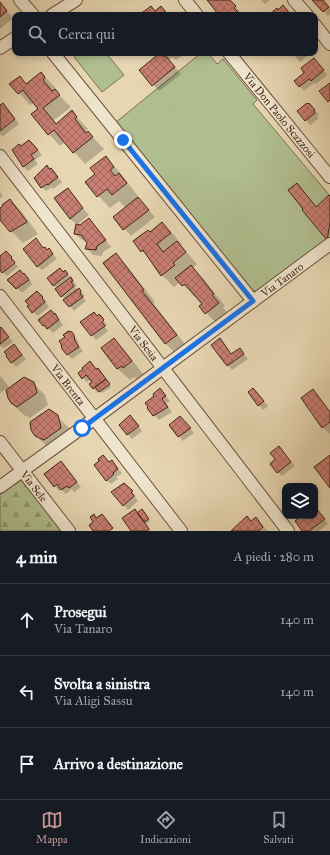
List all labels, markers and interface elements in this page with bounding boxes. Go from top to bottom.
search box [12,12,318,56]
icon: search [26,23,48,45]
text: Cerca qui [58,25,115,43]
street label: Via Don Paolo Scazzosi [240,69,318,161]
route end [114,131,132,149]
street label: Via Tanaro [258,260,306,301]
street label: Via Sesia [125,323,161,364]
street label: Via Brenta [48,361,88,408]
route start [73,419,91,437]
street label: Via Sele [17,467,50,505]
map controls [282,483,318,519]
button: layers [282,483,318,519]
text: 4 min [16,547,57,568]
text: A piedi · 280 m [234,549,314,565]
text: Prosegui [54,603,107,621]
icon: ahead [16,609,38,631]
text: 140 m [280,612,314,628]
text: Via Tanaro [54,621,113,637]
text: Svolta a sinistra [54,675,150,693]
icon: left [16,681,38,703]
text: 140 m [280,684,314,700]
text: Via Aligi Sassu [54,693,133,709]
icon: arrive [16,753,38,775]
text: Arrivo a destinazione [54,755,183,773]
tab: Mappa [36,809,68,846]
tab: Indicazioni [140,809,191,846]
tab: Salvati [263,809,294,846]

